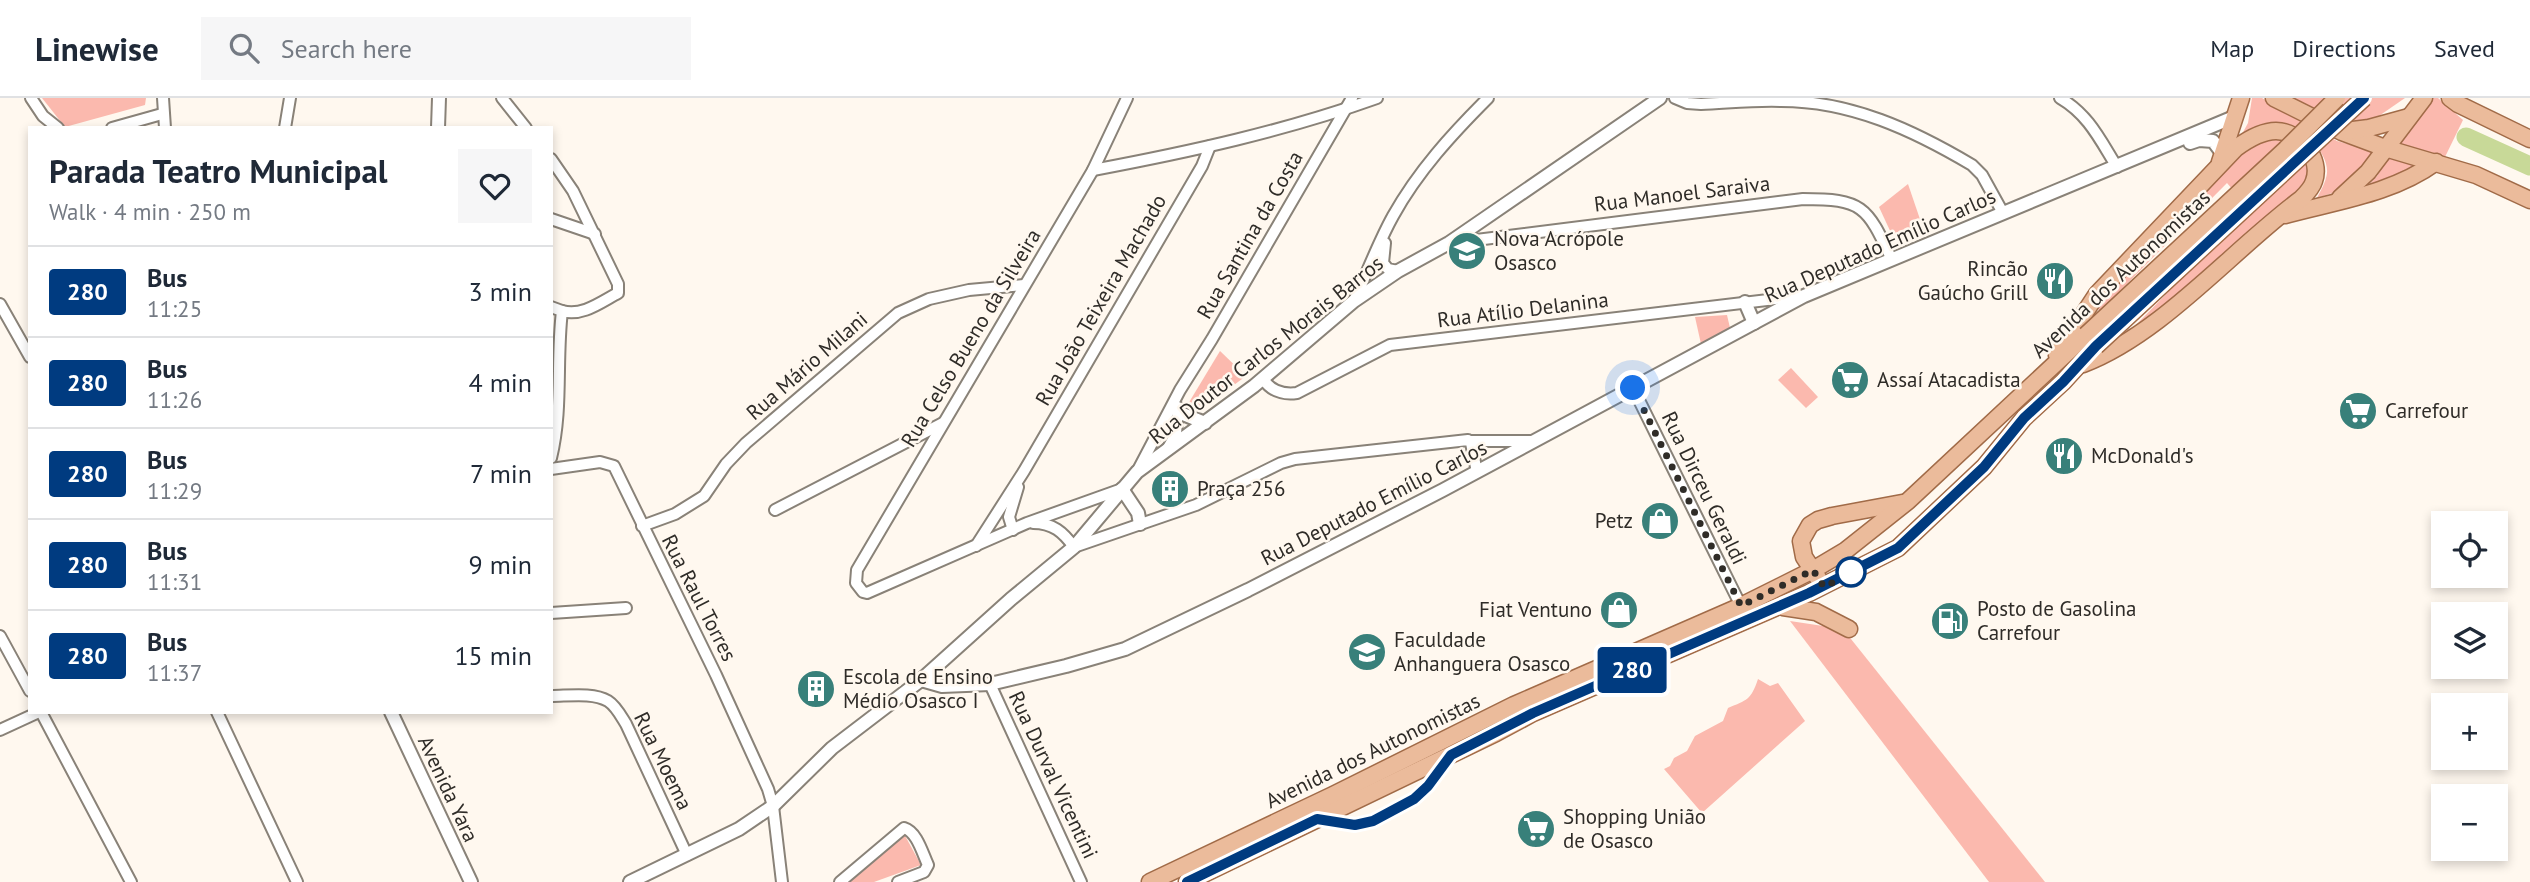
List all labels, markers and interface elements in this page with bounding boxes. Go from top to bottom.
search box [201,17,691,80]
text: Linewise [35,27,159,70]
icon: search [225,29,263,67]
text: Search here [281,32,412,65]
text: Map [2210,33,2254,64]
text: Directions [2292,33,2396,64]
text: Saved [2434,33,2495,64]
street label: Rua Santina da Costa [1191,146,1309,323]
text: Parada Teatro Municipal [49,149,387,192]
button: heart [458,149,532,223]
street label: Rua Manoel Saraiva [1592,169,1771,218]
street label: Rua Deputado Emílio Carlos [1760,182,2000,309]
street label: Avenida dos Autonomistas [2025,184,2216,364]
street label: Rua João Teixeira Machado [1029,189,1172,410]
text: Walk · 4 min · 250 m [49,197,251,226]
street label: Rua Celso Bueno da Silveira [895,224,1047,452]
place label: Nova Acrópole Osasco [1494,225,1624,276]
school or university icon: Nova Acrópole Osasco [1446,230,1488,272]
street label: Rua Doutor Carlos Morais Barros [1143,250,1388,450]
place label: Rincão Gaúcho Grill [1918,255,2028,306]
restaurant icon: Rincão Gaúcho Grill [2034,260,2076,302]
text: Bus [147,261,187,294]
text: 3 min [469,275,532,308]
text: 280 [67,276,108,307]
street label: Rua Atílio Delanina [1436,286,1610,333]
text: 11:25 [147,294,202,323]
street label: Rua Mário Milani [740,306,873,426]
text: Bus [147,352,187,385]
supermarket icon: Assaí Atacadista [1829,359,1871,401]
text: 4 min [469,366,532,399]
place label: Assaí Atacadista [1877,366,2021,393]
text: 280 [67,367,108,398]
your location [1615,370,1650,405]
text: 11:26 [147,385,202,414]
supermarket icon: Carrefour [2337,390,2379,432]
place label: Carrefour [2385,397,2468,424]
street label: Rua Dirceu Geraldi [1656,407,1753,569]
street label: Rua Deputado Emílio Carlos [1256,434,1491,571]
restaurant icon: McDonald's [2043,435,2085,477]
place label: McDonald's [2091,442,2194,469]
text: Bus [147,443,187,476]
text: 7 min [470,457,532,490]
text: 280 [67,458,108,489]
building icon: Praça 256 [1149,468,1191,510]
place label: Praça 256 [1197,475,1285,502]
text: 11:29 [147,476,202,505]
shop icon: Petz [1639,500,1681,542]
place label: Petz [1595,507,1633,534]
map controls [2431,511,2508,861]
button: locate [2431,511,2508,588]
street label: Rua Raul Torres [656,530,743,666]
text: Bus [147,534,187,567]
text: 9 min [469,548,532,581]
text: 280 [67,549,108,580]
unlabelled marker [1836,557,1866,587]
text: 11:31 [147,567,202,596]
shop icon: Fiat Ventuno [1598,589,1640,631]
place label: Posto de Gasolina Carrefour [1977,595,2136,646]
place label: Fiat Ventuno [1479,596,1592,623]
fuel station icon: Posto de Gasolina Carrefour [1929,600,1971,642]
button: layers [2431,602,2508,679]
text: Bus [147,625,187,658]
place label: Faculdade Anhanguera Osasco [1394,626,1570,677]
school or university icon: Faculdade Anhanguera Osasco [1346,631,1388,673]
text: 15 min [454,639,532,672]
text: 280 [67,640,108,671]
line badge: 280 [1592,647,1672,693]
text: 280 [1612,654,1652,685]
text: 11:37 [147,658,202,687]
place label: Escola de Ensino Médio Osasco I [843,663,993,714]
building icon: Escola de Ensino Médio Osasco I [795,668,837,710]
street label: Rua Durval Vicentini [1003,687,1104,863]
street label: Avenida dos Autonomistas [1261,687,1484,814]
button: + [2431,693,2508,770]
street label: Rua Moema [628,707,699,814]
street label: Avenida Yara [412,731,485,846]
button: − [2431,784,2508,861]
place label: Shopping União de Osasco [1563,803,1706,854]
supermarket icon: Shopping União de Osasco [1515,808,1557,850]

